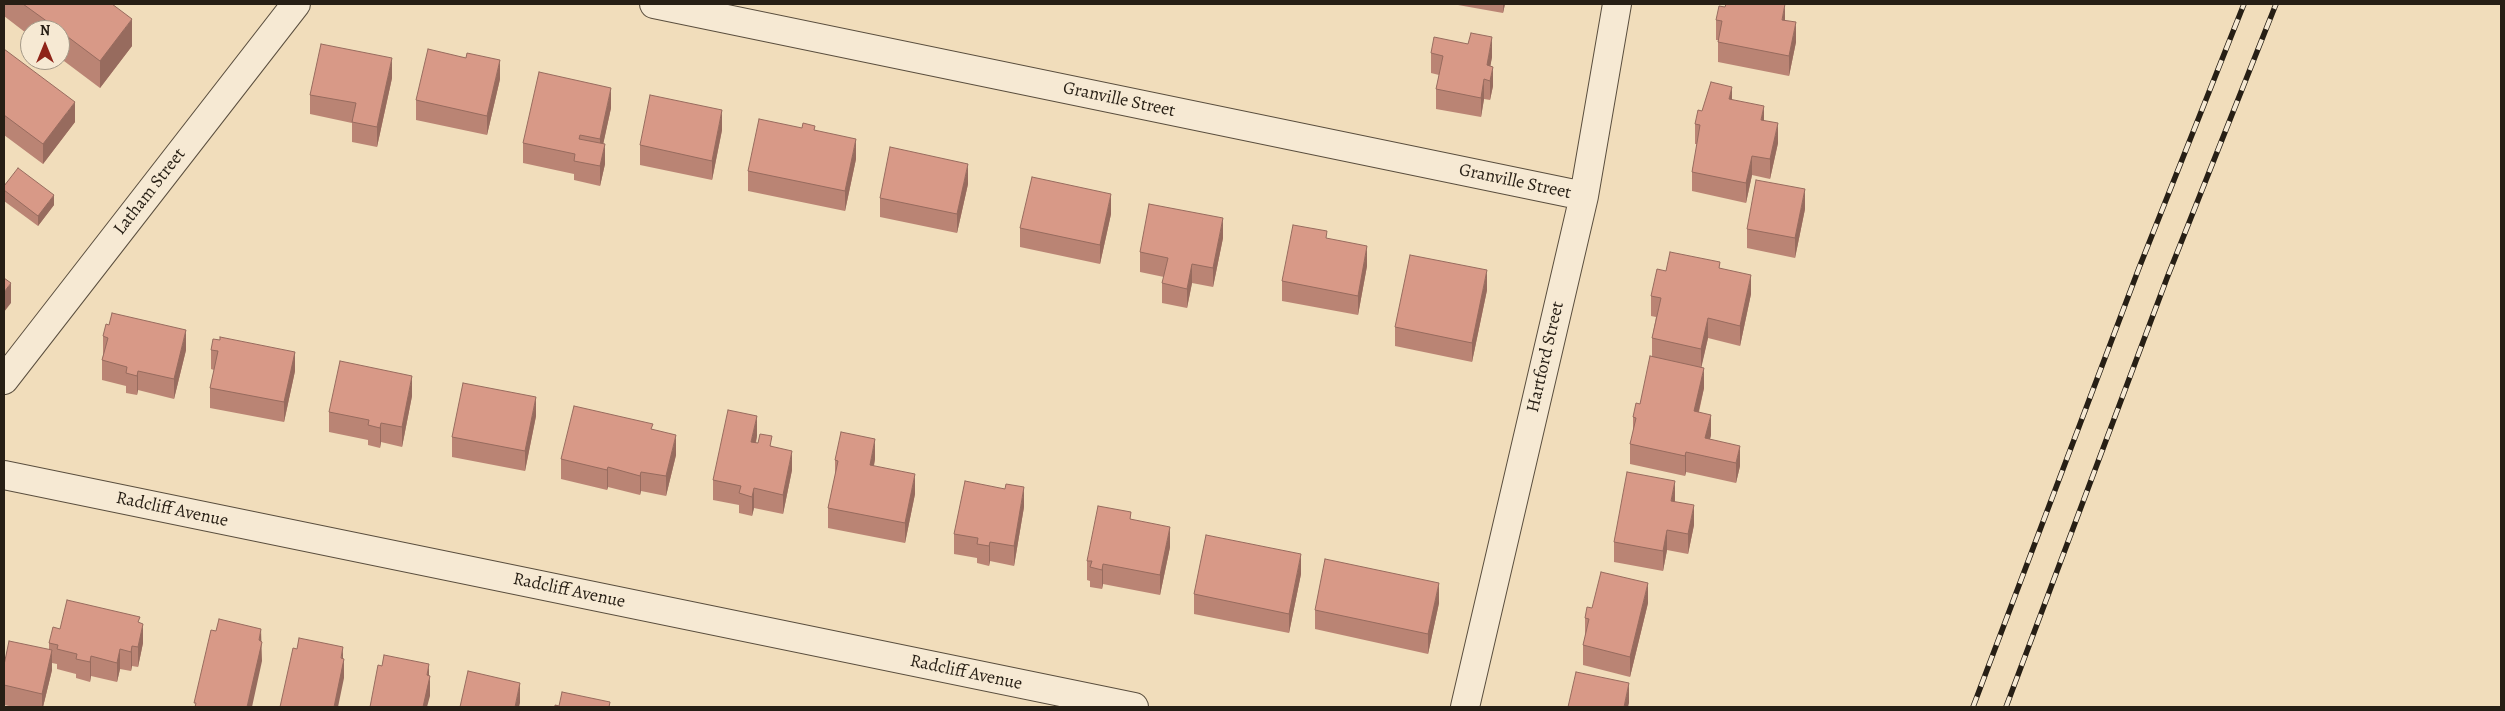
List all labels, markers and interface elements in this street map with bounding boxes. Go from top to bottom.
north arrow [20,20,70,70]
text: N [40,21,50,40]
street label: Granville Street [1061,78,1177,122]
street label: Latham Street [109,144,191,240]
street label: Granville Street [1457,160,1573,204]
street label: Hartford Street [1523,299,1569,415]
street label: Radcliff Avenue [114,488,230,532]
street label: Radcliff Avenue [511,569,627,613]
street label: Radcliff Avenue [908,651,1024,695]

